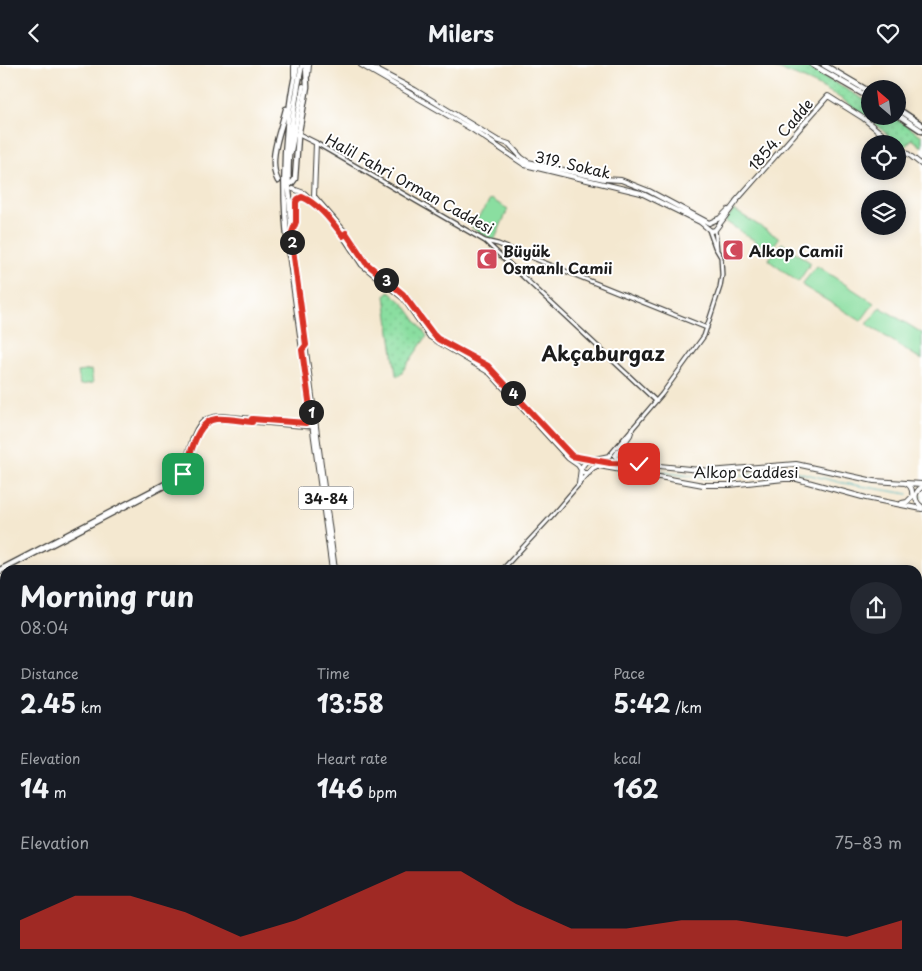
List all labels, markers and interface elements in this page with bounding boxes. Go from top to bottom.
text: Milers [428,16,494,49]
icon: back [20,19,48,47]
icon: heart [874,19,902,47]
north arrow [861,80,906,125]
map controls [861,80,906,235]
street label: 1854. Cadde [742,93,818,175]
street label: Halil Fahri Orman Caddesi [322,127,498,239]
button: locate [861,135,906,180]
street label: 319. Sokak [533,144,614,184]
button: layers [861,190,906,235]
pin: 2 [280,229,304,255]
text: 2 [288,232,297,253]
mosque icon: Alkop Camii [721,238,745,262]
place label: Büyük Osmanlı Camii [503,239,613,279]
place label: Alkop Camii [749,239,843,262]
mosque icon: Büyük Osmanlı Camii [475,247,499,271]
pin: 3 [374,267,398,293]
text: 3 [382,270,391,291]
district label: Akçaburgaz [542,338,665,368]
pin: 4 [500,381,526,405]
text: 4 [509,383,518,404]
pin: 1 [298,399,324,425]
text: 1 [308,402,315,423]
pin [618,443,660,485]
icon: check [625,450,653,478]
pin [162,453,204,495]
icon: arrive [169,460,197,488]
street label: Alkop Caddesi [694,460,798,483]
road number: 34-84 [298,487,354,509]
text: Morning run [20,574,194,617]
button: share [850,582,902,634]
text: 08:04 [20,615,69,639]
text: Distance [20,663,79,684]
text: Time [317,663,350,684]
text: Pace [613,663,645,684]
text: 2.45 [20,684,76,722]
text: 13:58 [317,684,384,722]
text: 5:42 [613,684,671,722]
text: km [76,697,102,718]
text: /km [671,697,702,718]
text: Elevation [20,748,80,769]
text: Heart rate [317,748,387,769]
text: kcal [613,748,641,769]
text: 14 [20,769,49,807]
text: 146 [317,769,364,807]
text: 162 [613,769,659,807]
text: m [49,782,66,803]
text: bpm [364,782,397,803]
text: Elevation [20,830,89,854]
text: 75–83 m [835,830,902,854]

